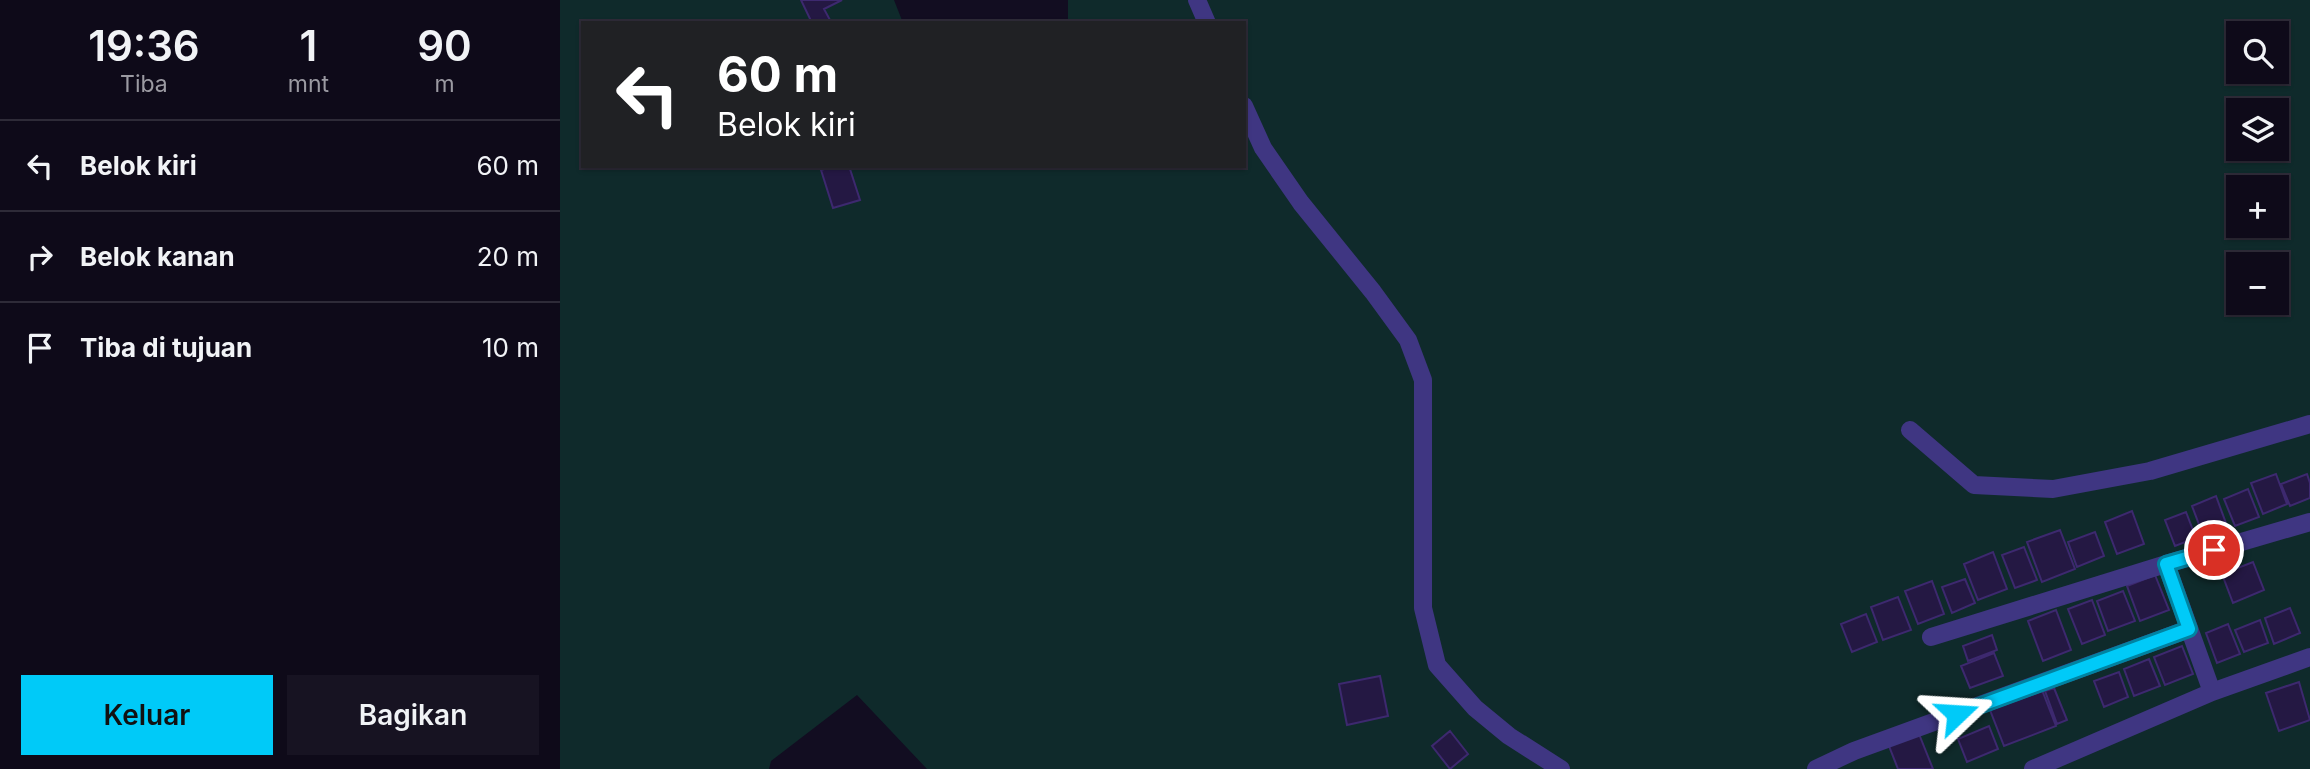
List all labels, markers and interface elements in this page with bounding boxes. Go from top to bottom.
text: 19:36 [88,20,200,71]
text: 1 [300,20,317,71]
text: 90 [417,20,472,71]
map controls [2226,21,2289,315]
button: search [2226,21,2289,84]
text: 60 m [717,45,838,104]
icon: left [602,49,693,140]
text: Tiba [120,70,168,98]
text: mnt [288,70,329,98]
text: m [434,70,455,98]
button: layers [2226,98,2289,161]
text: Belok kiri [717,105,856,144]
icon: left [21,147,59,185]
text: Belok kiri [80,150,197,181]
text: 60 m [476,150,539,181]
button: + [2226,175,2289,238]
icon: right [21,238,59,276]
text: Belok kanan [80,241,235,272]
text: 20 m [477,241,539,272]
button: − [2226,252,2289,315]
icon: arrive [21,329,59,367]
text: Tiba di tujuan [80,332,252,363]
text: 10 m [482,332,539,363]
pin [2184,520,2244,580]
icon: arrive [2195,531,2233,569]
button: Keluar [21,675,273,755]
button: Bagikan [287,675,539,755]
position arrow [1920,677,1994,751]

